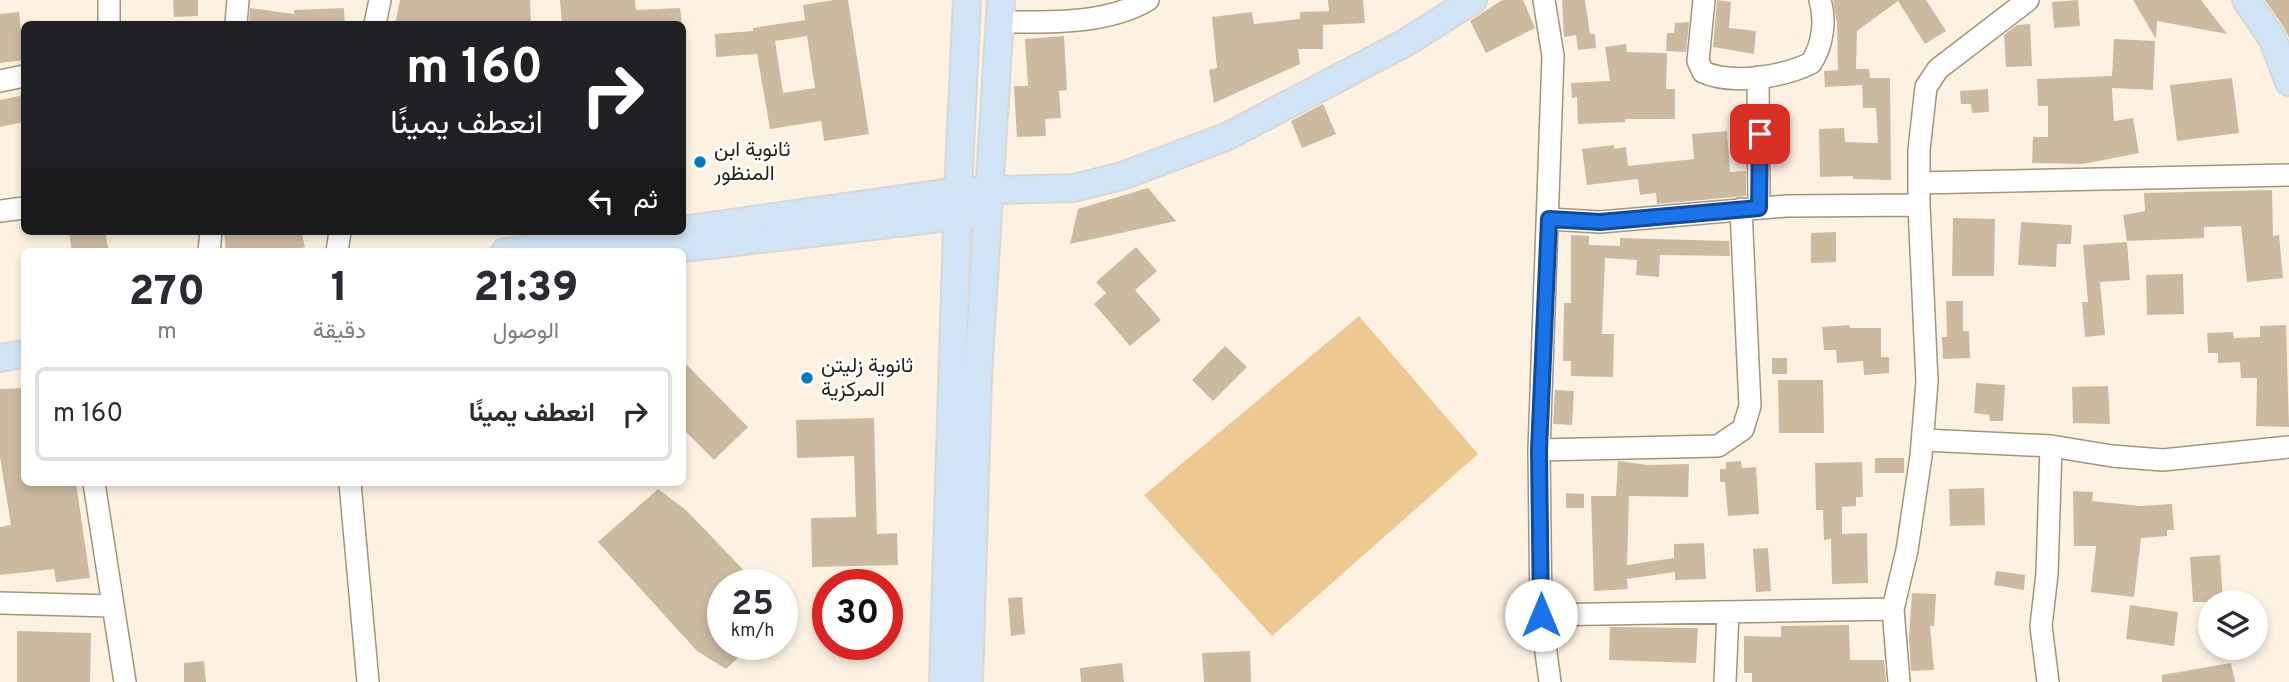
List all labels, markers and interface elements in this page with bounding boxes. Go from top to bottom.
text: 160 m [406,39,543,101]
icon: right [567,49,658,140]
pin [1730,104,1790,164]
text: انعطف يمينًا [390,105,543,145]
icon: arrive [1741,115,1779,153]
place label: ثانوية ابن المنظور [713,137,790,188]
marker: ثانوية ابن المنظور [692,154,708,170]
icon: left [582,182,620,220]
text: ثم [634,185,658,218]
text: 1 [331,263,348,316]
text: 21:39 [474,263,578,316]
text: 270 [129,267,205,320]
text: m [157,318,177,347]
text: دقيقة [313,318,366,347]
text: الوصول [493,318,559,347]
place label: ثانوية زليتن المركزية [821,353,913,404]
marker: ثانوية زليتن المركزية [799,370,815,386]
icon: right [616,395,654,433]
text: 160 m [53,398,123,431]
text: انعطف يمينًا [469,398,595,431]
speed limit sign: 30 [812,569,903,660]
position arrow [1504,578,1578,652]
text: 25 [731,583,774,627]
map controls [2198,590,2268,660]
button: layers [2198,590,2268,660]
text: km/h [731,620,774,643]

